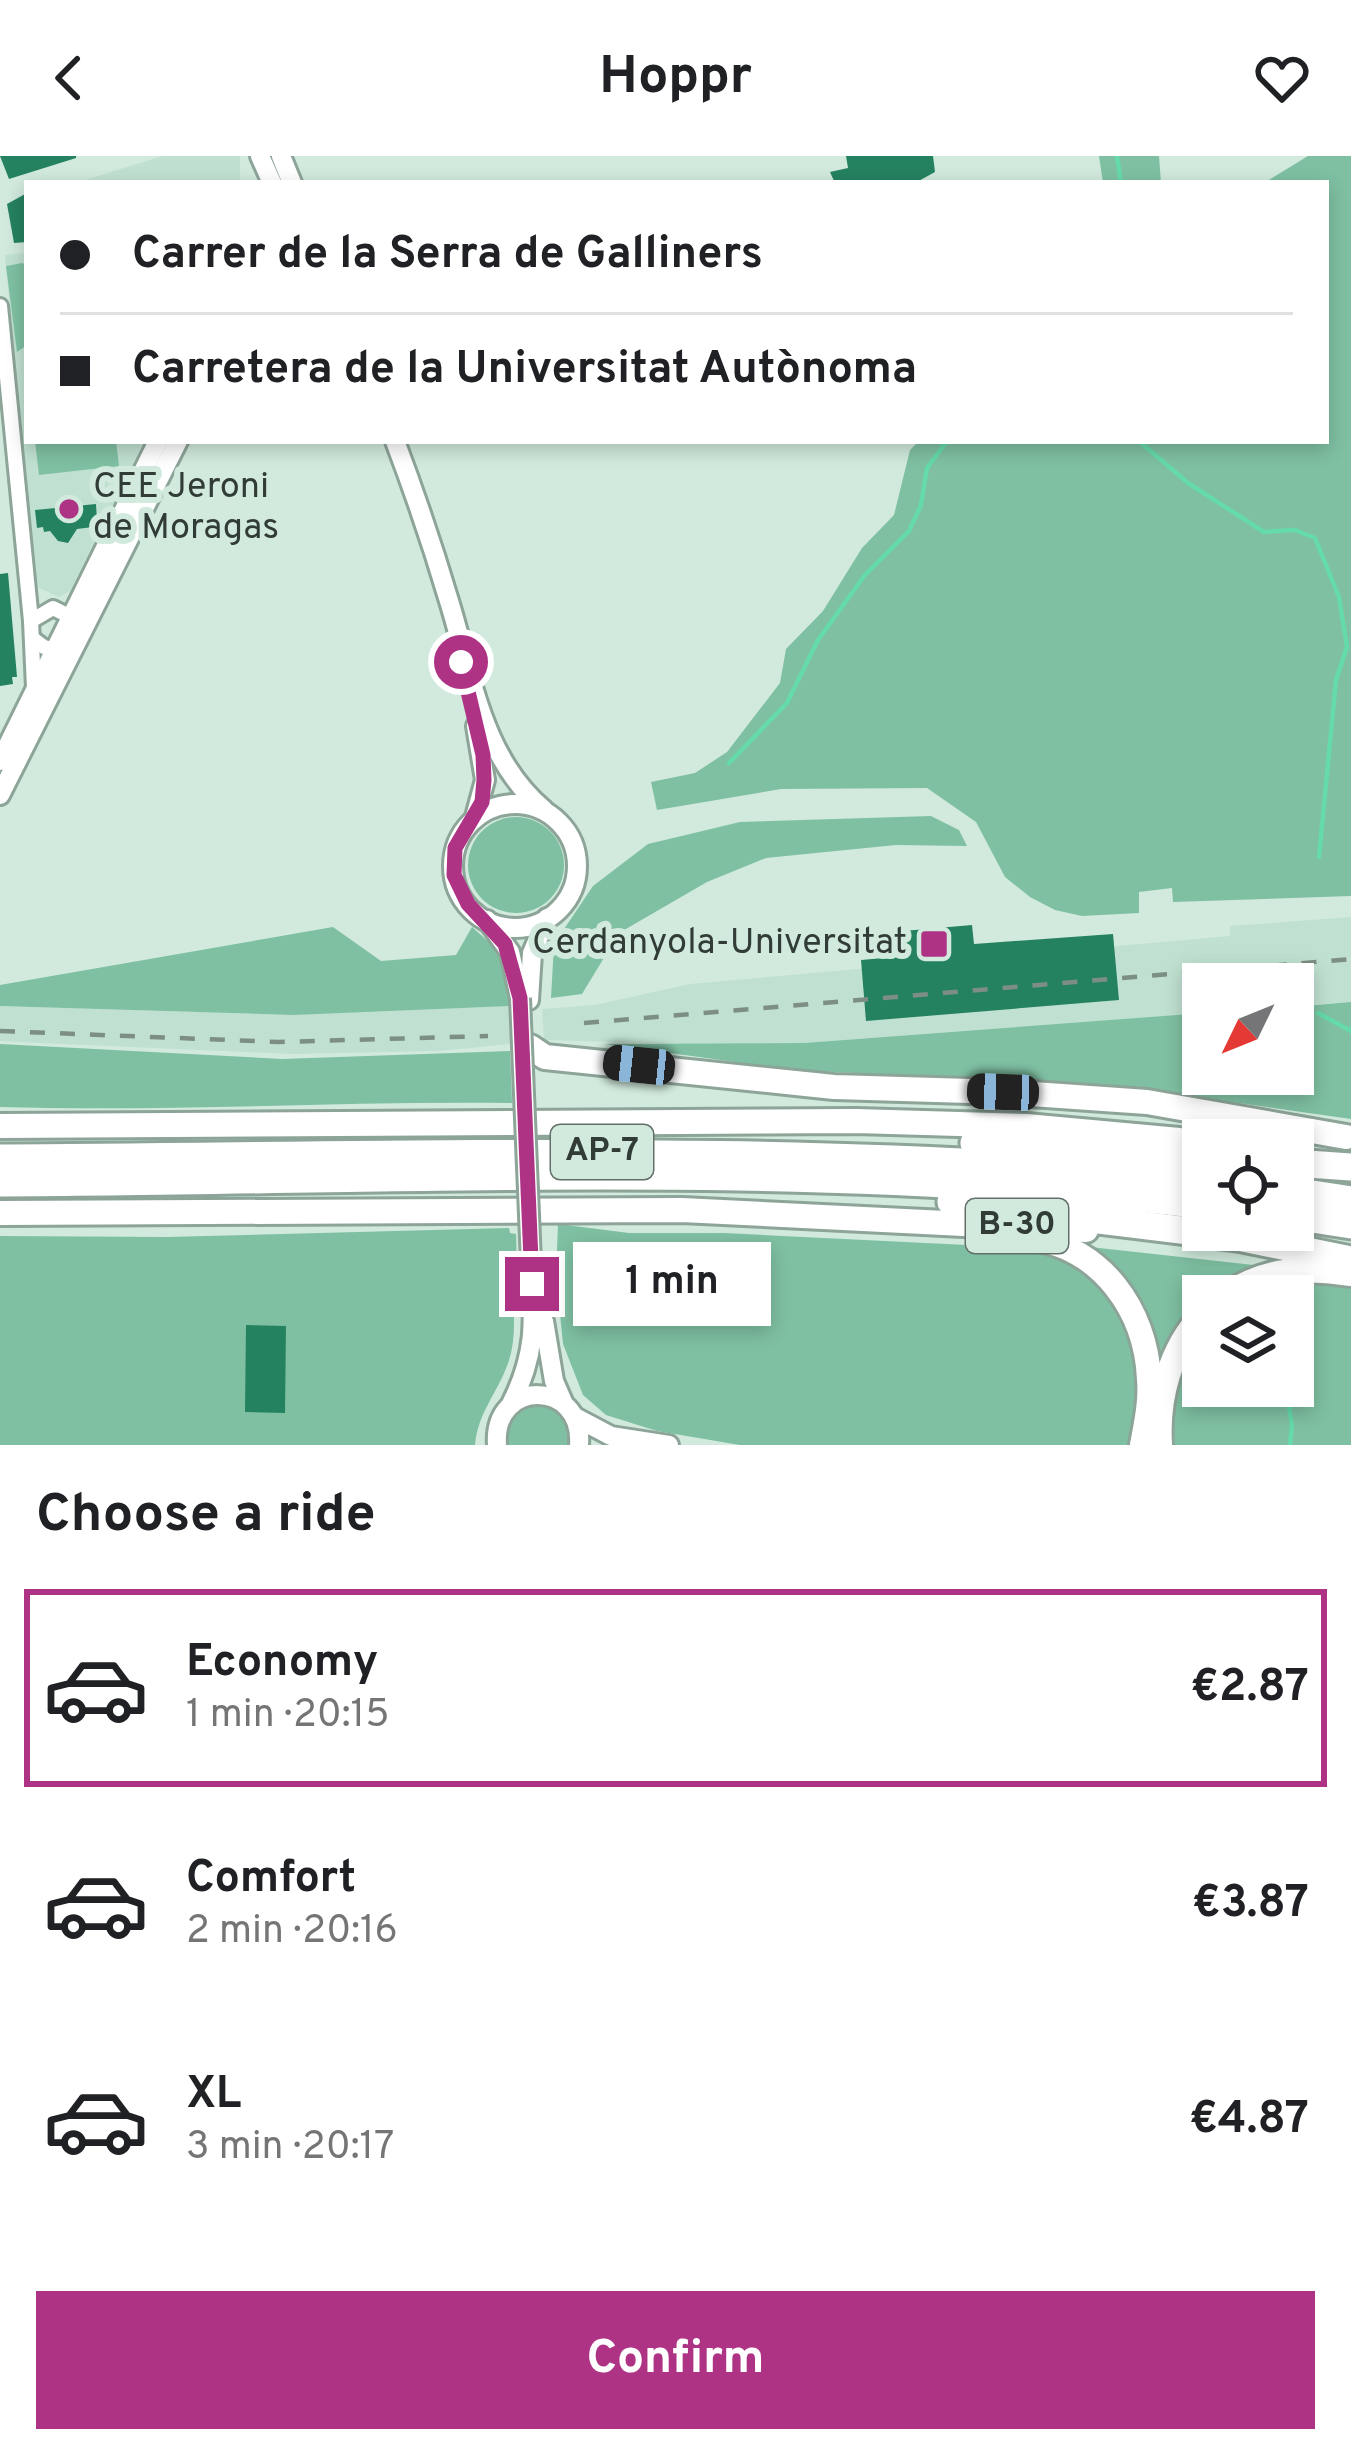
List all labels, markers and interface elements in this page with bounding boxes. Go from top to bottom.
text: Hoppr [599,44,752,113]
icon: back [36,45,102,111]
icon: heart [1249,45,1315,111]
text: Carrer de la Serra de Galliners [132,227,763,284]
text: Carretera de la Universitat Autònoma [132,342,917,399]
place label: CEE Jeroni de Moragas [93,465,279,552]
marker: CEE Jeroni de Moragas [56,496,82,522]
route start [434,635,488,689]
place label: Cerdanyola-Universitat [532,921,907,967]
marker: Cerdanyola-Universitat [918,928,950,960]
north arrow [1182,963,1314,1095]
map controls [1182,963,1314,1407]
car [601,1043,677,1087]
car [966,1073,1040,1111]
button: locate [1182,1119,1314,1251]
road number: AP-7 [551,1125,653,1179]
road number: B-30 [966,1199,1068,1253]
callout: 1 min [574,1242,772,1326]
route end [505,1257,559,1311]
text: 1 min [625,1259,719,1308]
button: layers [1182,1275,1314,1407]
text: Choose a ride [36,1482,376,1551]
icon: car [42,1634,150,1742]
text: Economy [186,1635,378,1692]
text: €2.87 [1191,1660,1309,1717]
text: 1 min · 20:15 [186,1692,389,1741]
icon: car [42,1850,150,1958]
text: Comfort [186,1851,356,1908]
text: €3.87 [1192,1876,1309,1933]
text: 2 min · 20:16 [186,1908,398,1957]
icon: car [42,2066,150,2174]
text: XL [186,2067,241,2124]
text: €4.87 [1189,2092,1309,2149]
text: 3 min · 20:17 [186,2124,394,2173]
button: Confirm [36,2291,1315,2429]

